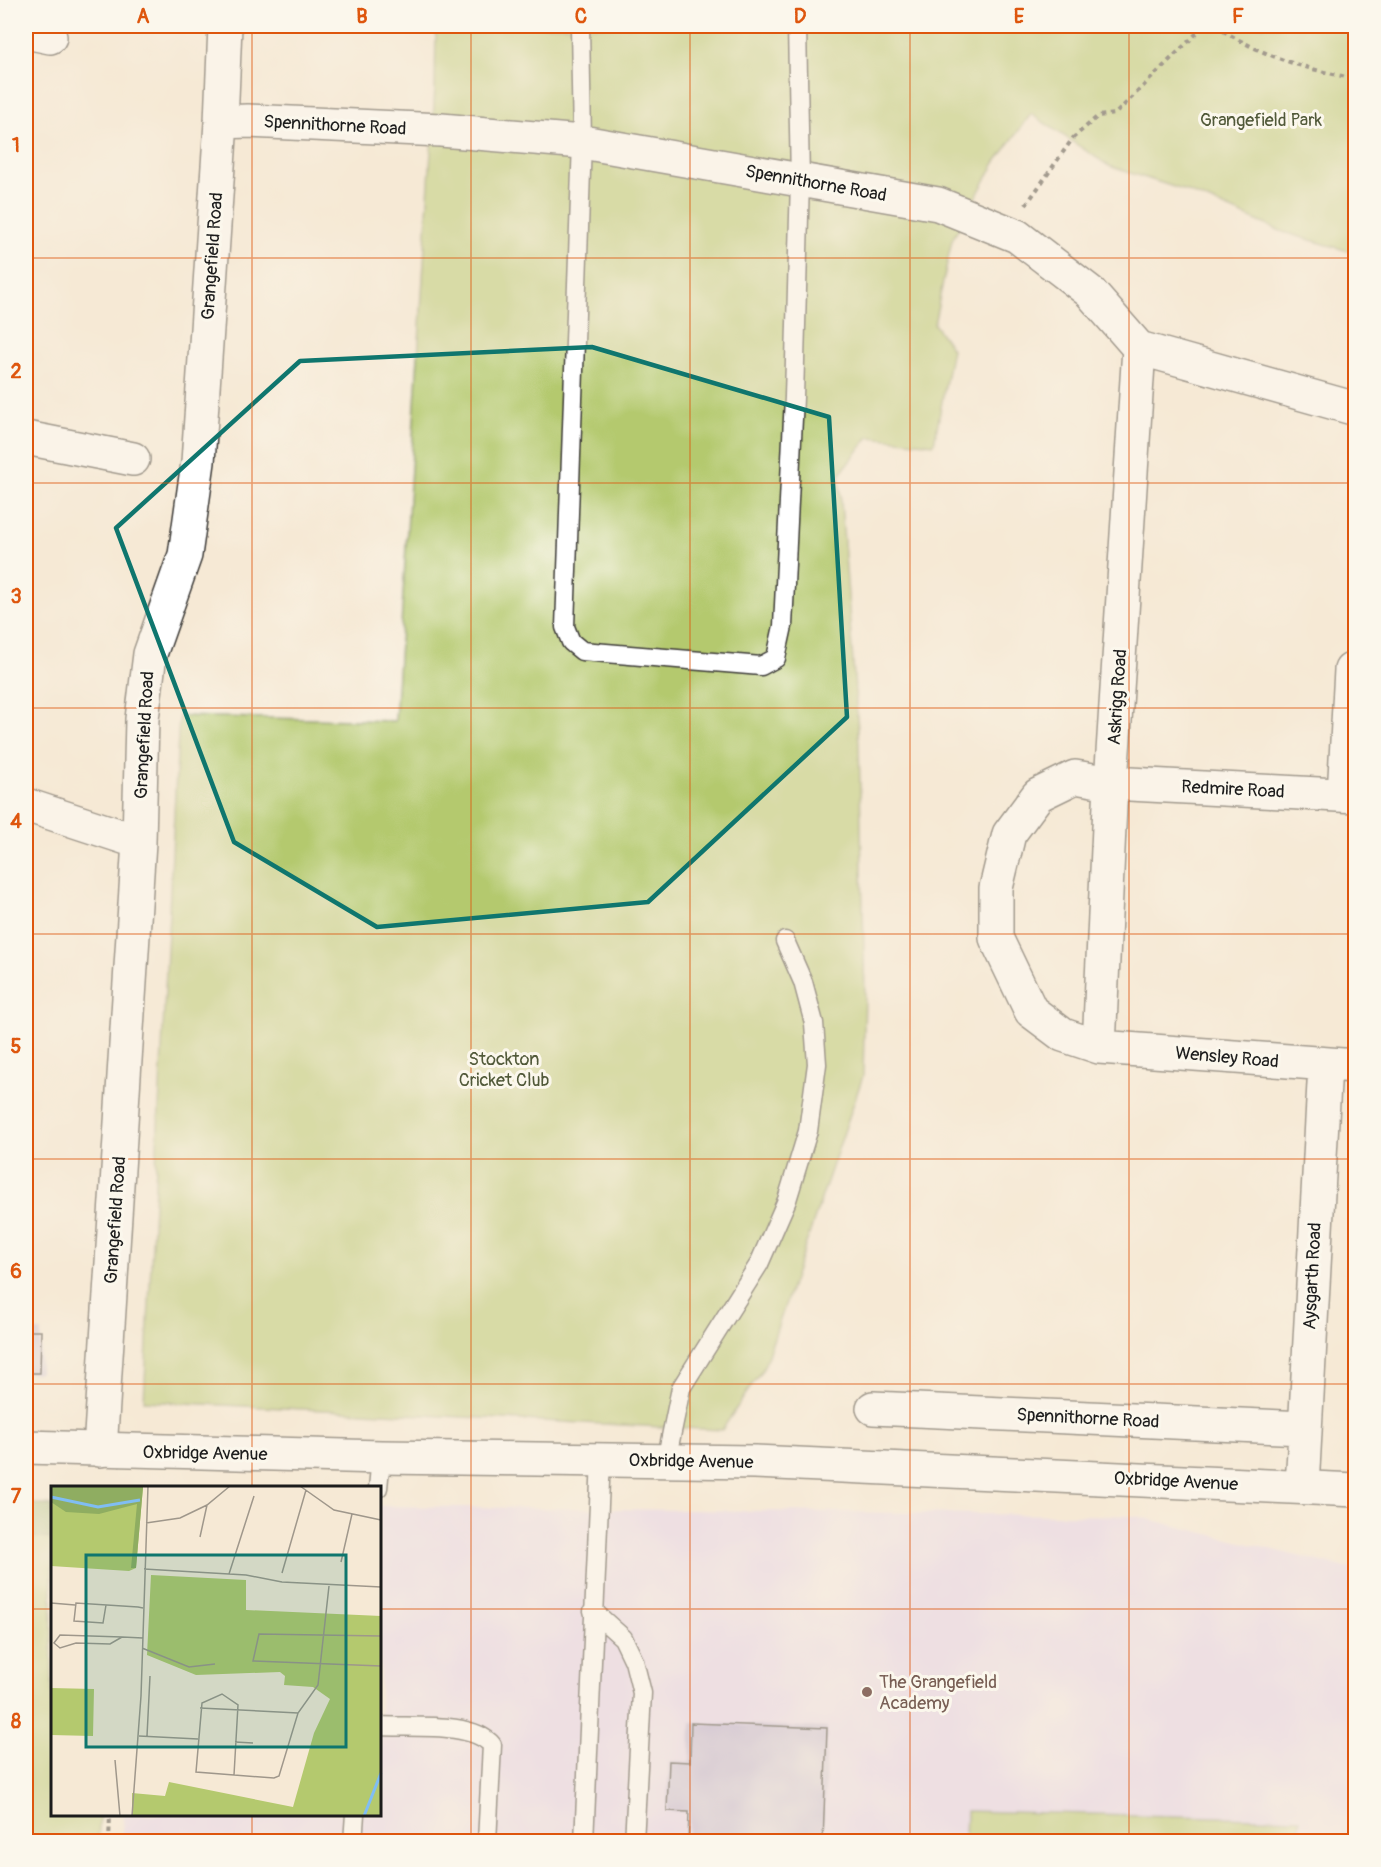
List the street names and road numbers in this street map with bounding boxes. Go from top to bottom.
street label: Spennithorne Road [263,110,407,141]
street label: Spennithorne Road [743,160,888,207]
street label: Grangefield Road [197,191,228,321]
street label: Askrigg Road [1103,648,1132,746]
street label: Grangefield Road [130,671,159,800]
street label: Redmire Road [1181,775,1285,804]
street label: Wensley Road [1174,1042,1280,1073]
street label: Grangefield Road [100,1155,131,1285]
street label: Aysgarth Road [1298,1222,1327,1330]
street label: Spennithorne Road [1016,1403,1160,1434]
street label: Oxbridge Avenue [142,1441,268,1466]
street label: Oxbridge Avenue [628,1449,754,1474]
street label: Oxbridge Avenue [1113,1467,1239,1496]

